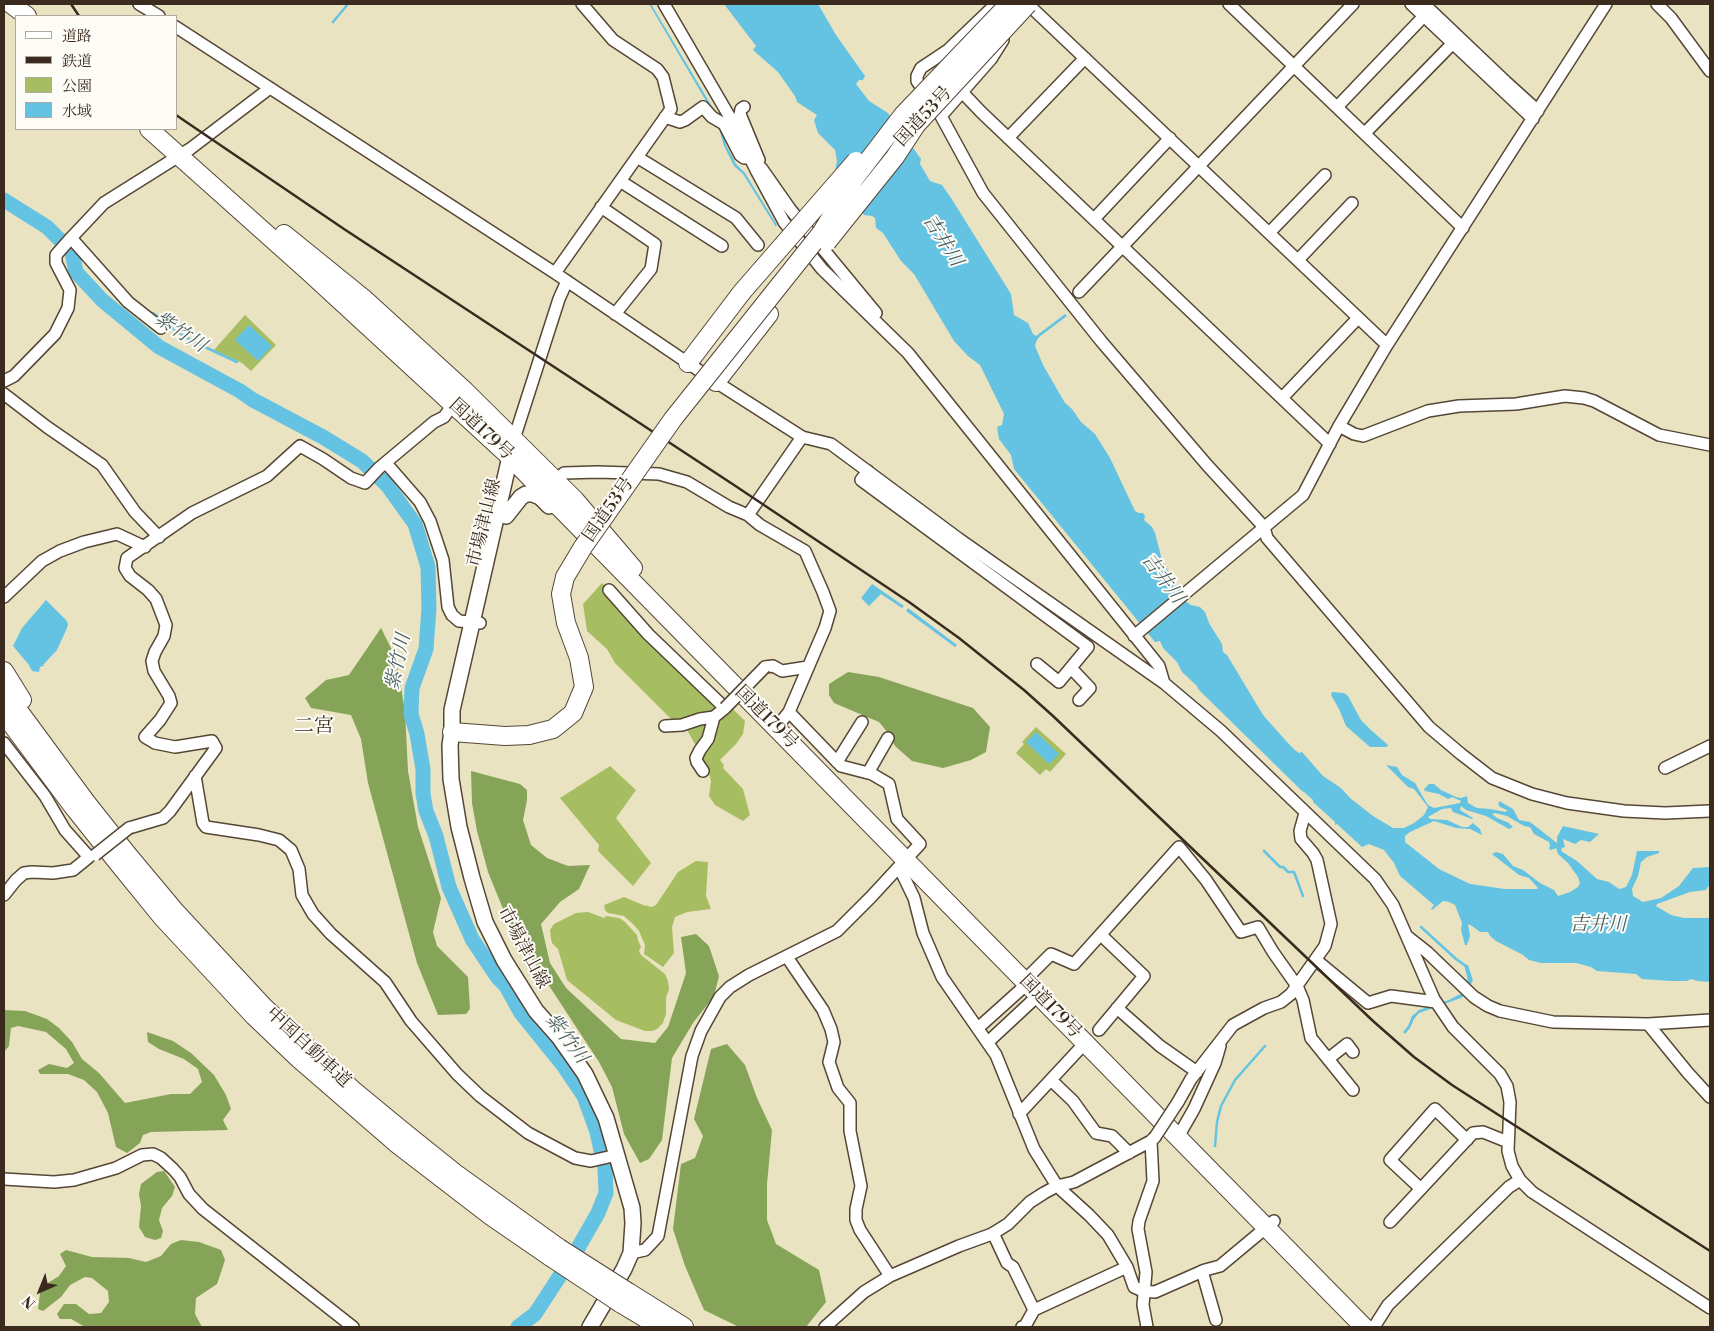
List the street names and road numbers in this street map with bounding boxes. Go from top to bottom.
street label: 国道53号 [891,83,957,151]
street label: 国道179号 [444,395,518,465]
street label: 国道53号 [579,474,639,546]
street label: 市場津山線 [464,477,506,569]
street label: 国道179号 [730,682,802,754]
street label: 市場津山線 [492,903,554,993]
street label: 国道179号 [1014,971,1086,1043]
street label: 中国自動車道 [261,1003,355,1093]

